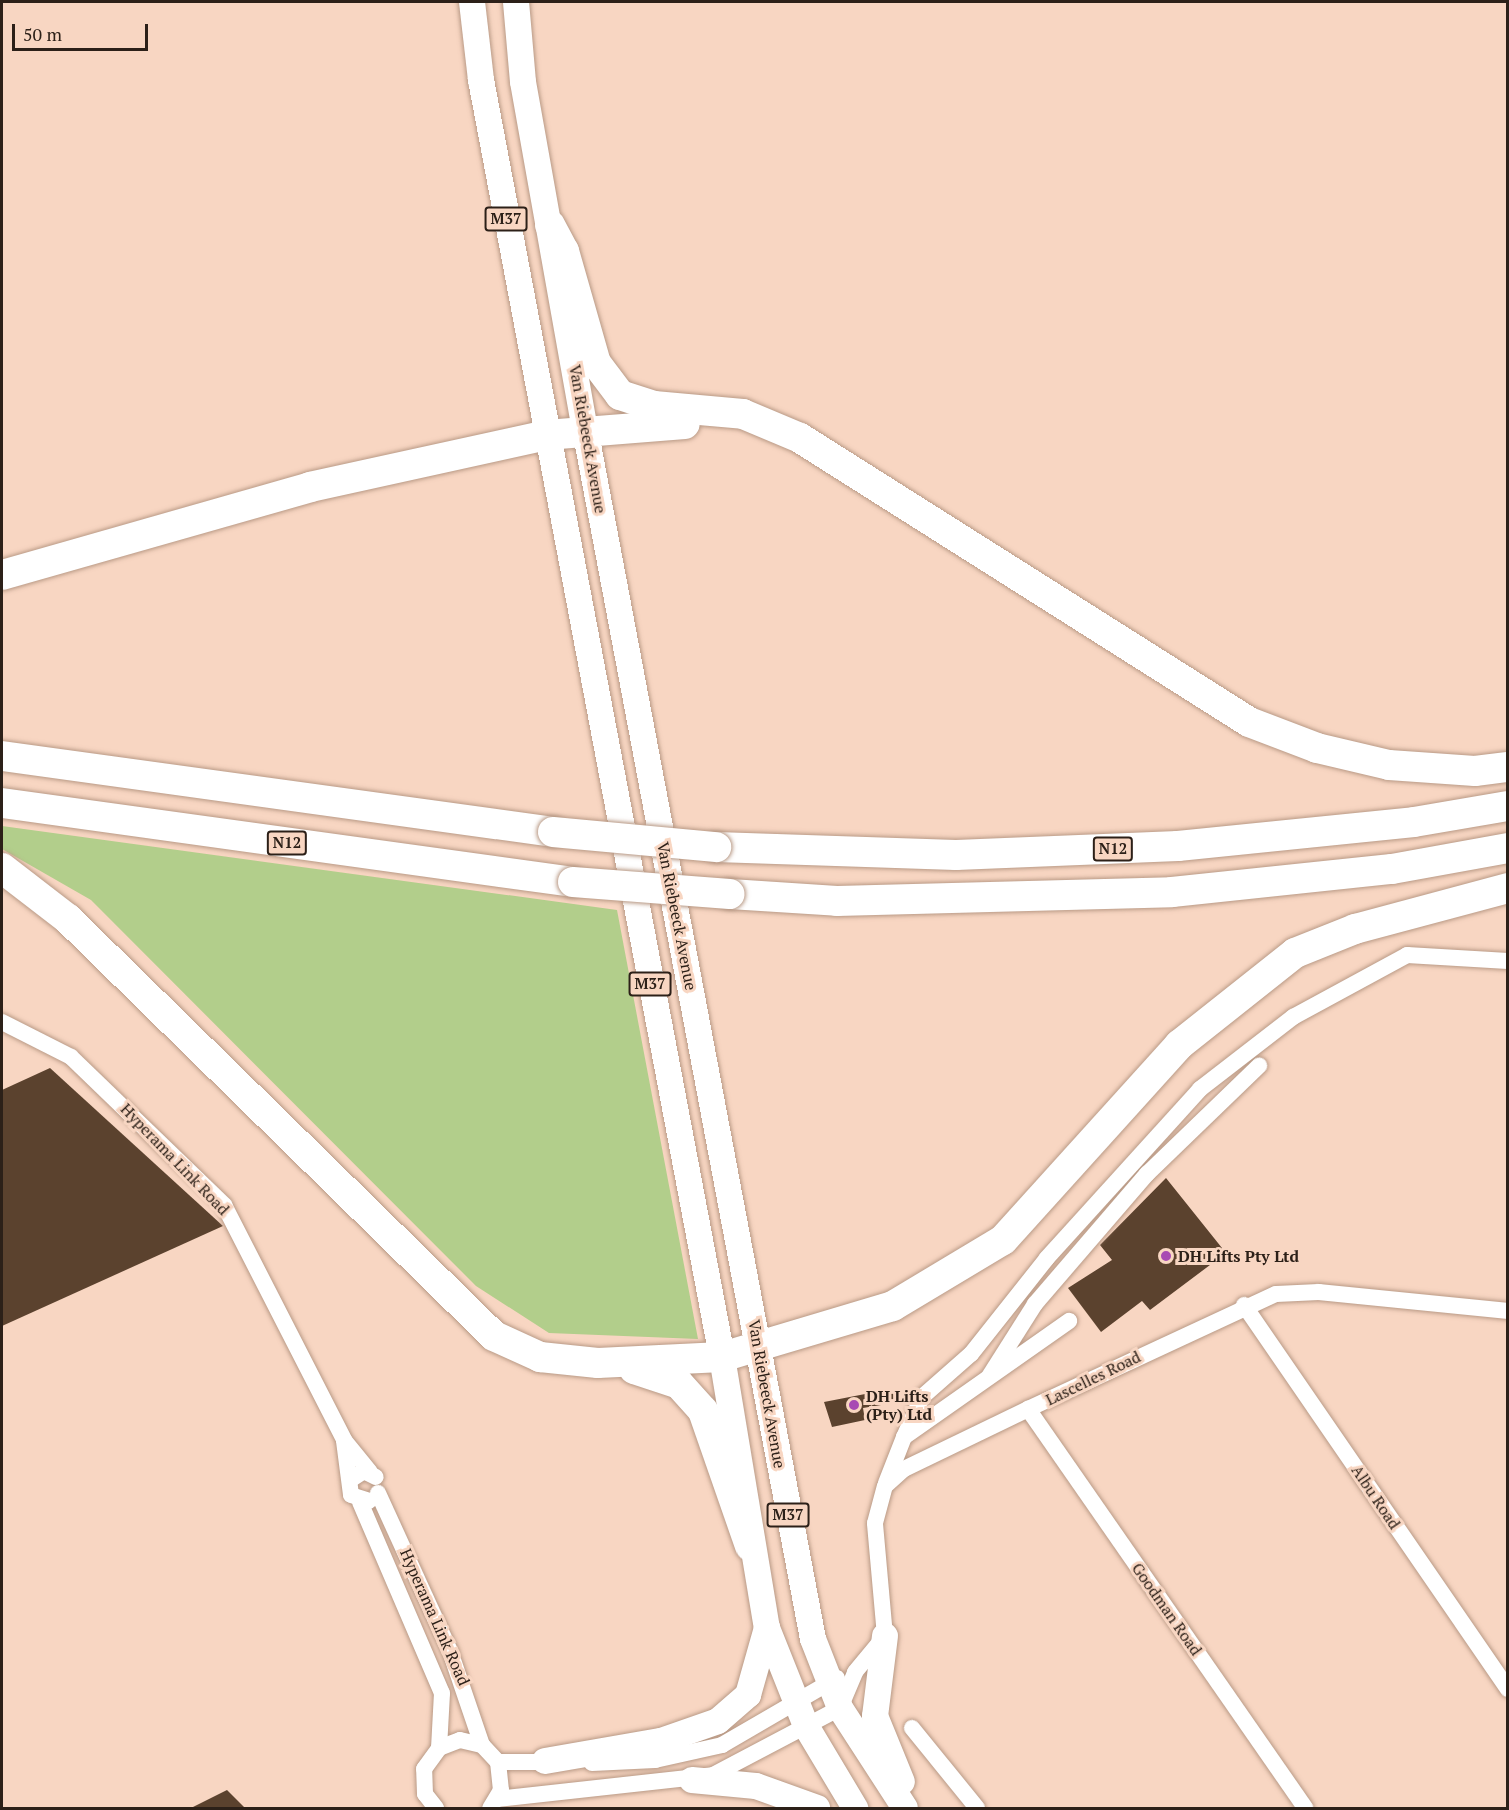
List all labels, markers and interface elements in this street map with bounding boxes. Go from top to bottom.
scale bar [15,12,152,50]
text: 50 m [23,22,62,46]
road number: M37 [484,207,528,231]
street label: Van Riebeeck Avenue [565,363,611,515]
road number: N12 [266,831,308,855]
road number: N12 [1092,837,1134,861]
street label: Van Riebeeck Avenue [653,840,701,992]
road number: M37 [628,972,672,996]
street label: Hyperama Link Road [117,1099,233,1219]
place label: DH Lifts Pty Ltd [1178,1246,1299,1266]
marker: DH Lifts Pty Ltd [1159,1249,1173,1263]
street label: Van Riebeeck Avenue [744,1318,790,1470]
street label: Lascelles Road [1042,1347,1144,1409]
place label: DH Lifts (Pty) Ltd [866,1386,932,1424]
marker: DH Lifts (Pty) Ltd [847,1398,861,1412]
street label: Albu Road [1348,1461,1404,1533]
road number: M37 [766,1503,810,1527]
street label: Hyperama Link Road [396,1546,474,1688]
street label: Goodman Road [1128,1559,1206,1659]

